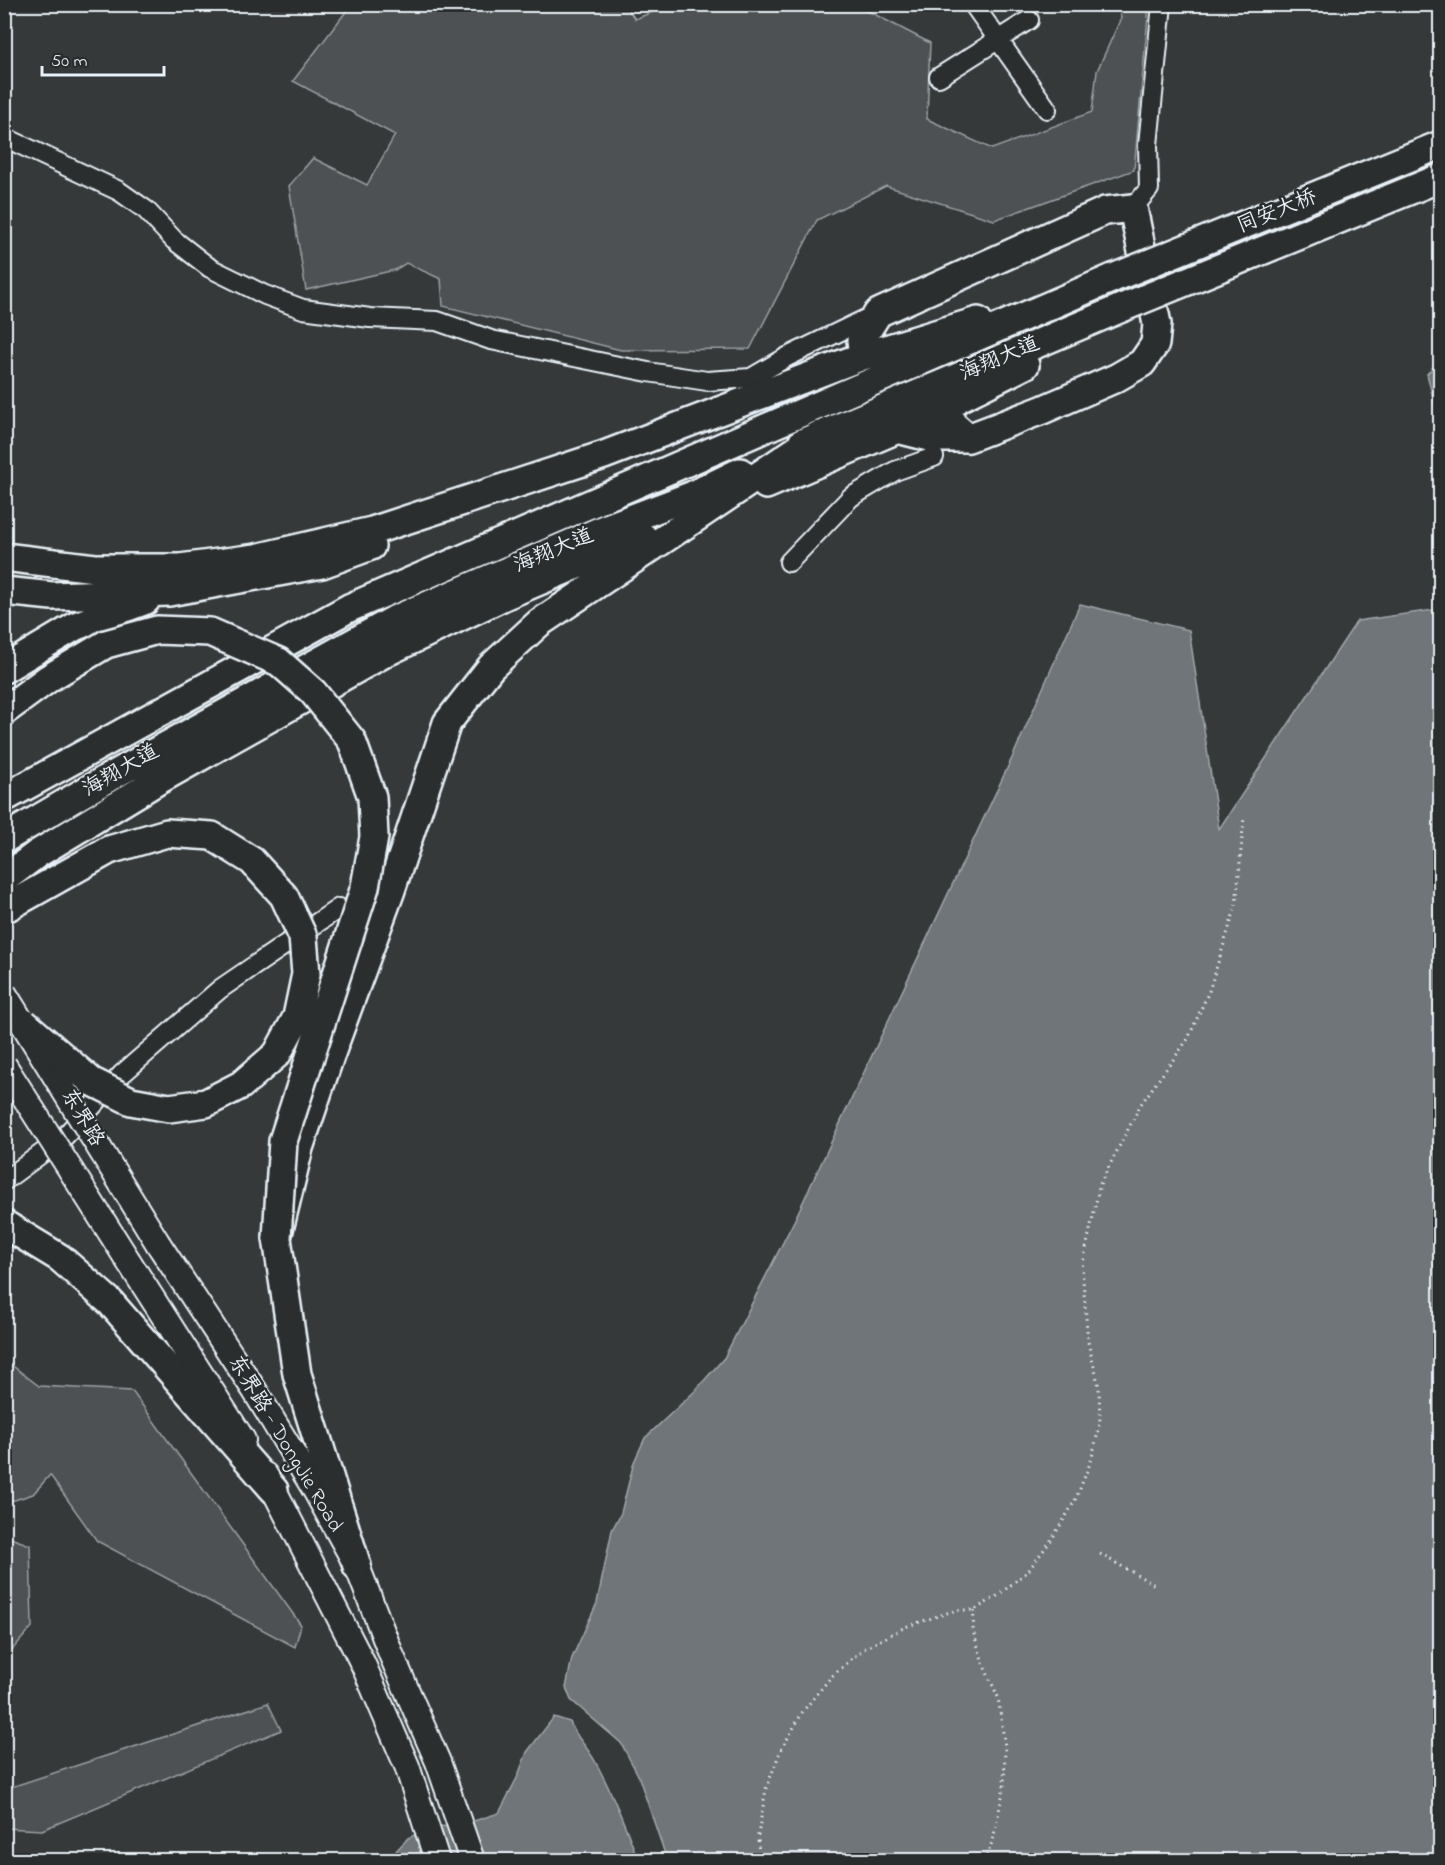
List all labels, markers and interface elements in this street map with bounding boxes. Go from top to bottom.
scale bar [42,39,164,77]
text: 50 m [51,49,88,75]
street label: 同安大桥 [1232,182,1322,242]
street label: 海翔大道 [955,329,1045,389]
street label: 海翔大道 [509,521,599,581]
street label: 海翔大道 [77,737,165,805]
street label: 东界路 [53,1083,111,1153]
street label: 东界路 - DongJie Road [218,1350,350,1539]

